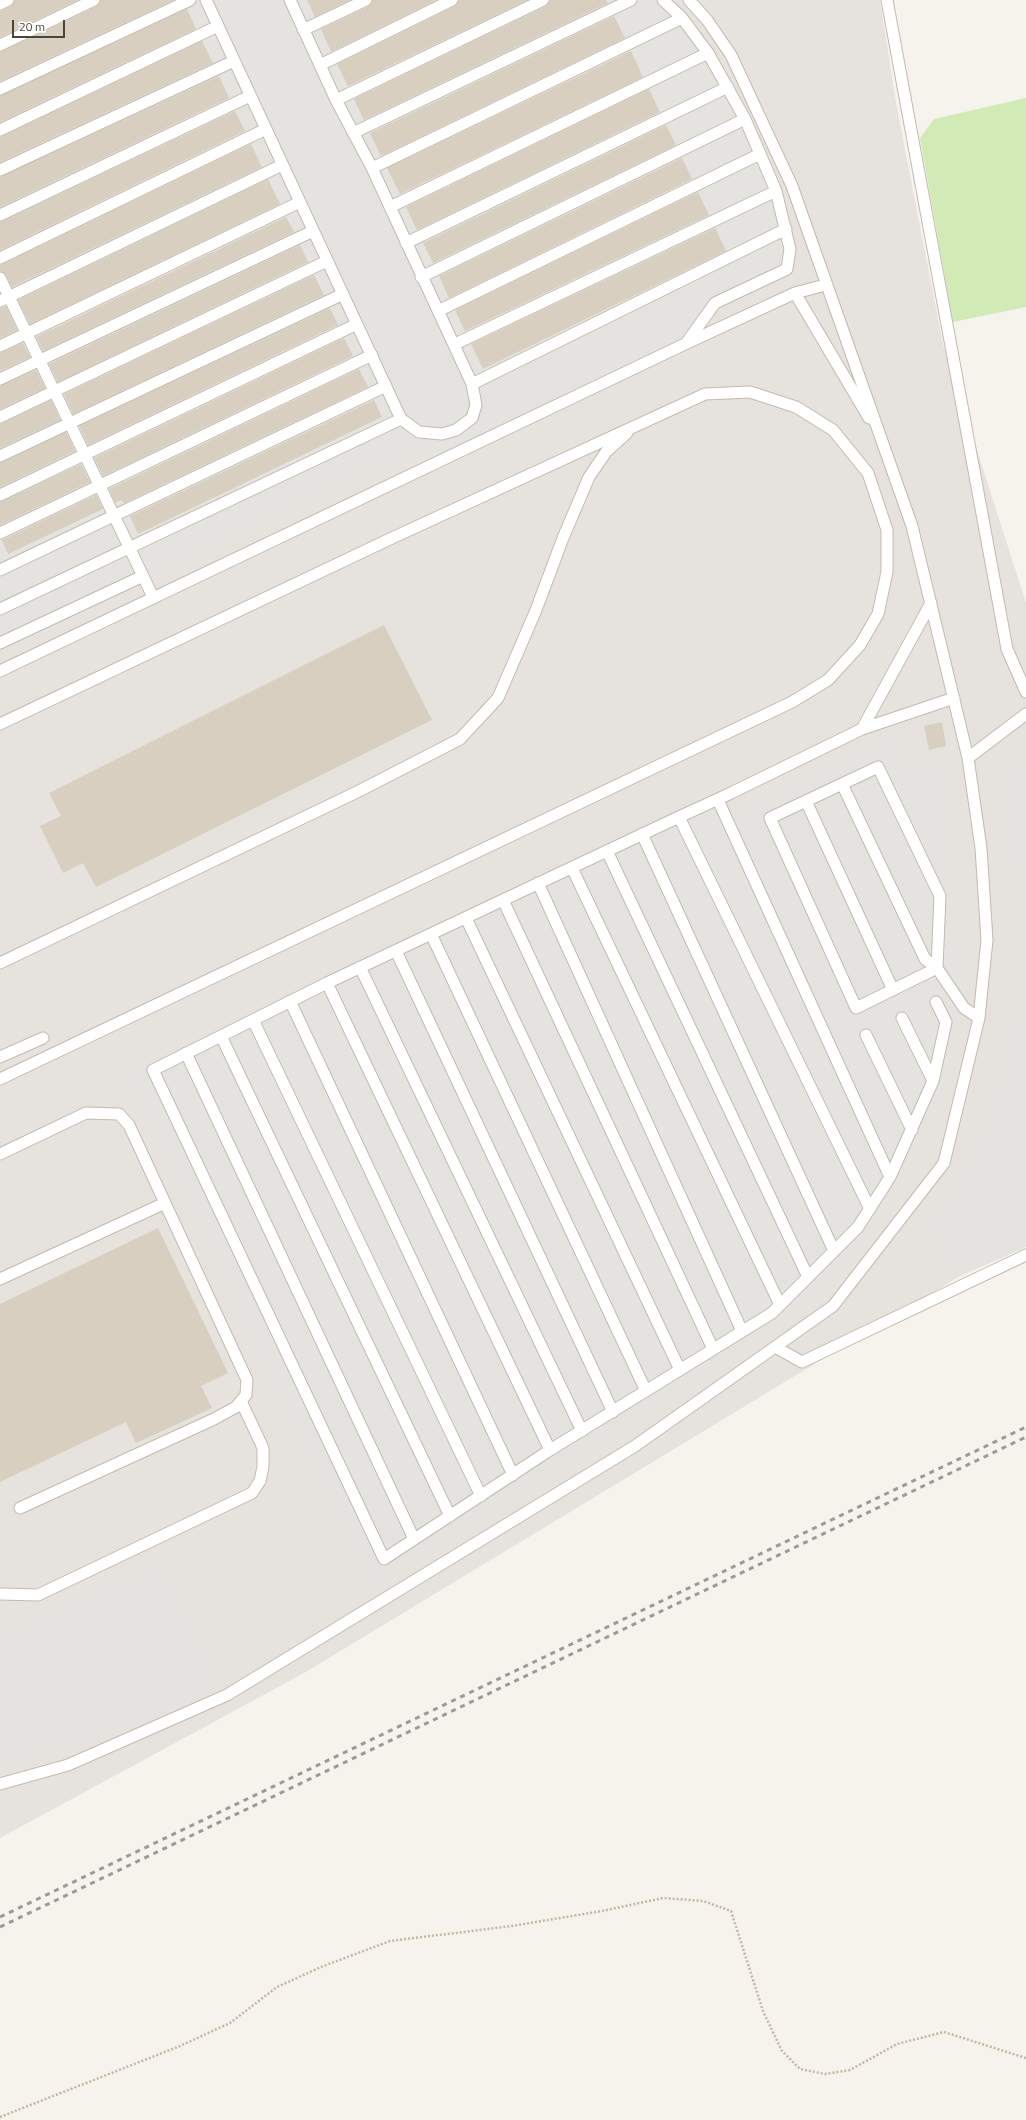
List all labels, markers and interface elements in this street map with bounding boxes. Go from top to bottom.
scale bar [14,12,67,38]
text: 20 m [19,17,45,36]

